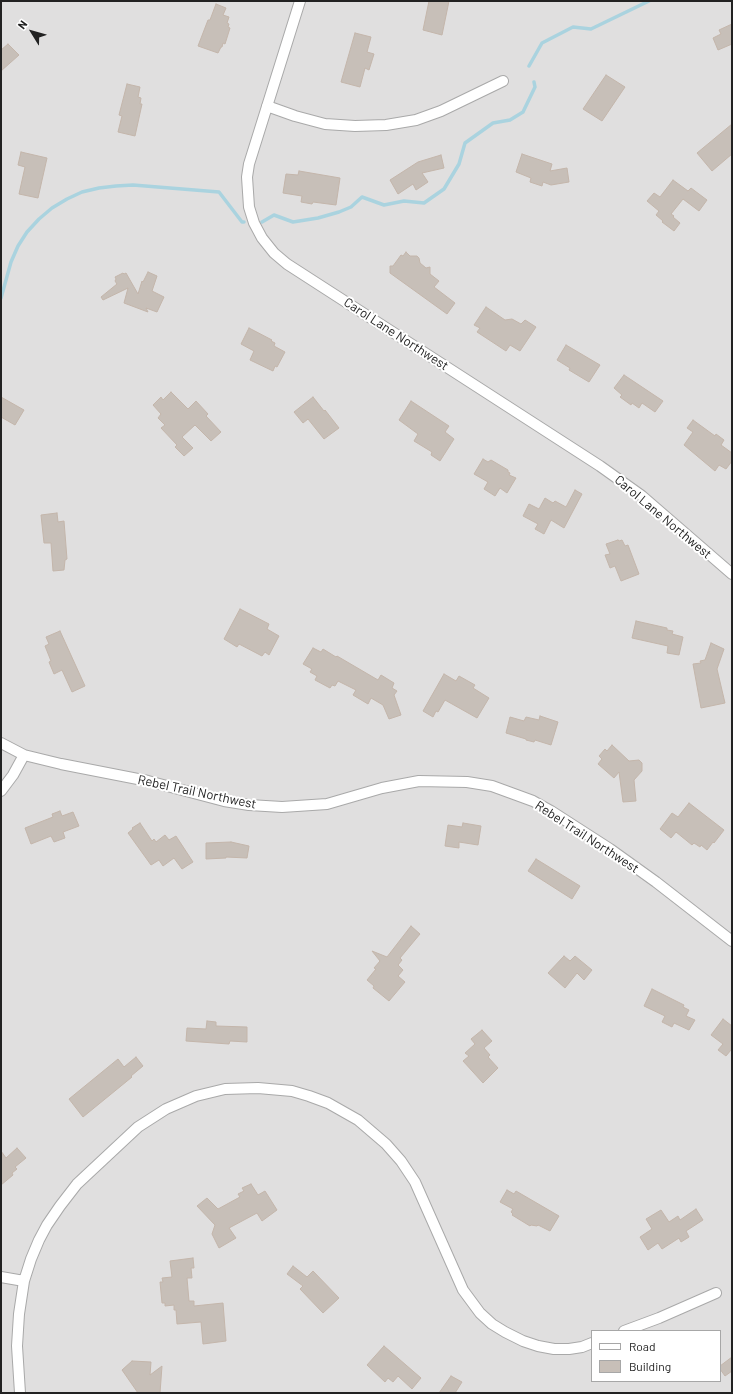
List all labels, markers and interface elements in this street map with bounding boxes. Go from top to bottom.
north arrow [12,12,52,52]
text: N [15,18,29,31]
street label: Carol Lane Northwest [341,294,451,374]
street label: Carol Lane Northwest [611,472,715,562]
street label: Rebel Trail Northwest [136,772,258,812]
street label: Rebel Trail Northwest [532,798,642,876]
legend [591,1330,721,1382]
text: Road [629,1339,656,1353]
text: Building [629,1359,671,1373]

